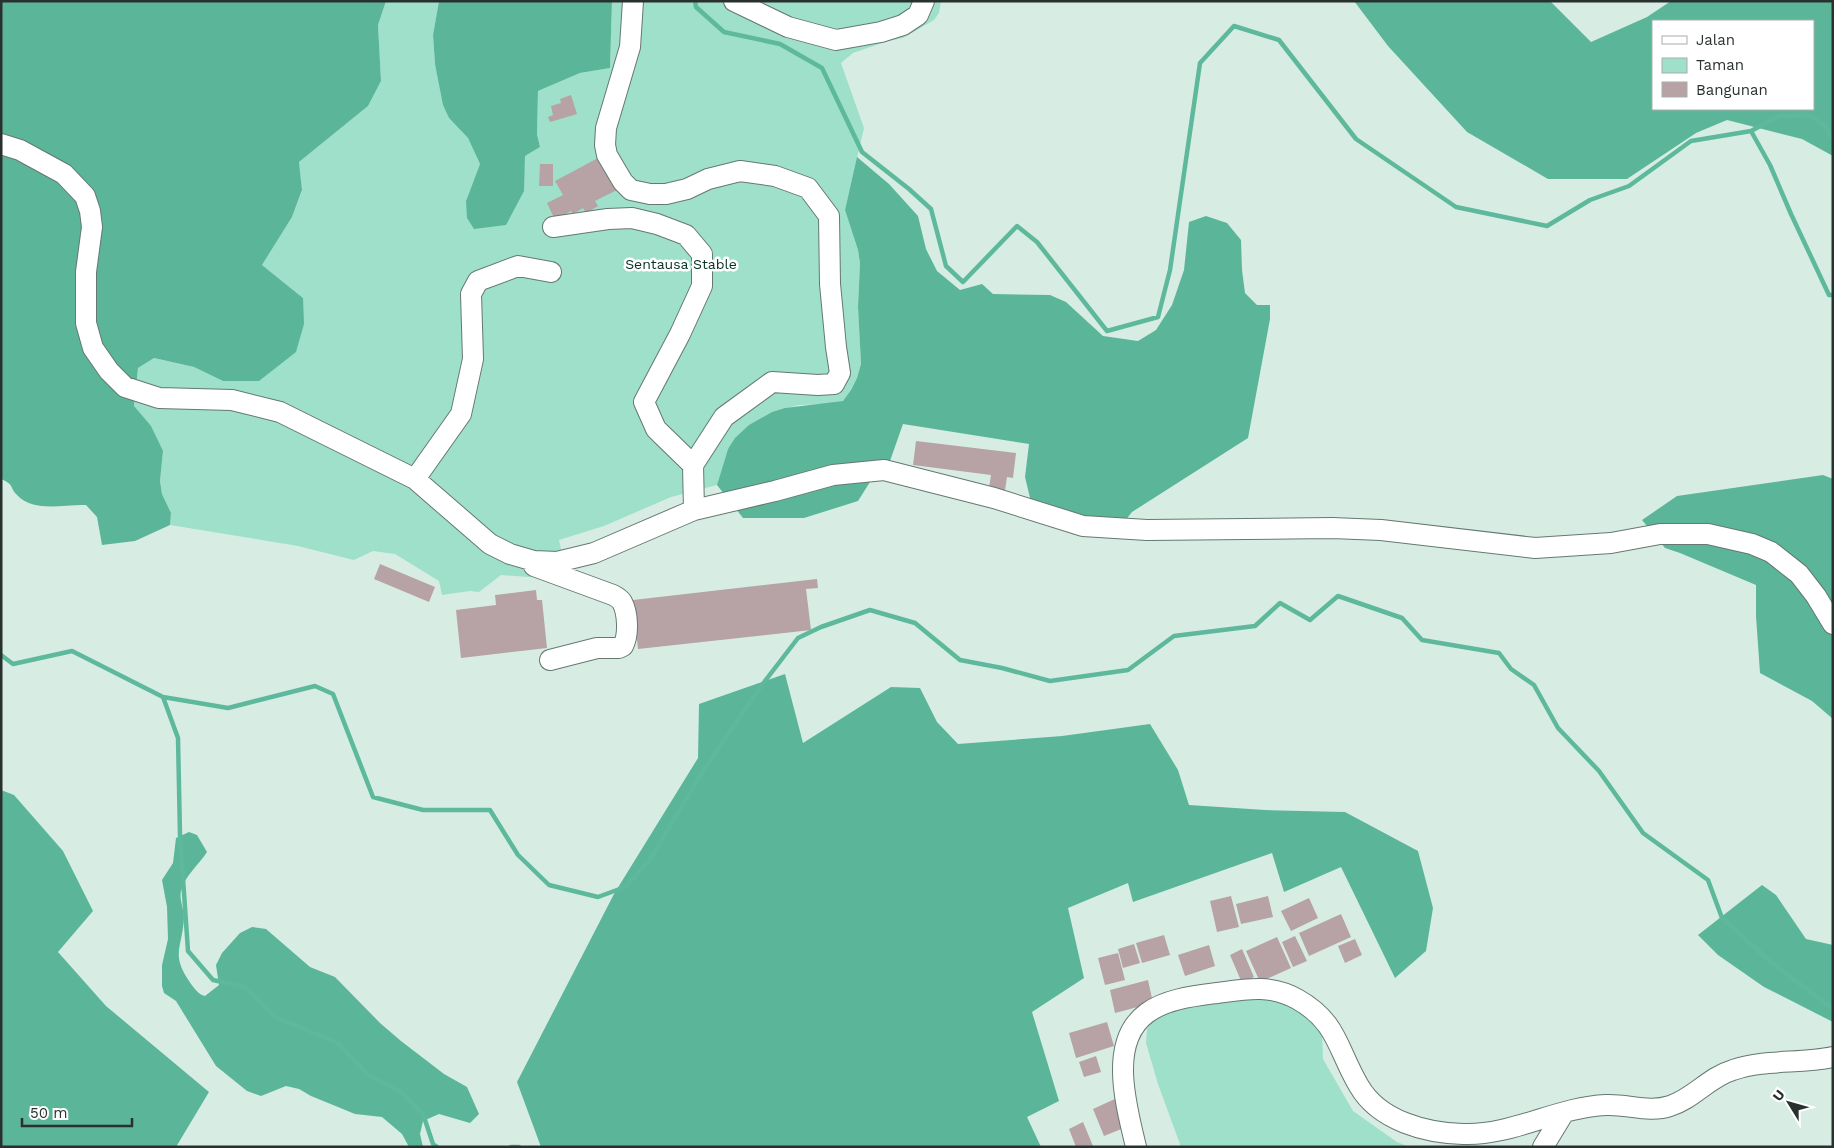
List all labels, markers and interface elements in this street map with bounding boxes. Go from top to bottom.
legend [1652,20,1814,110]
text: Jalan [1696,31,1735,49]
text: Taman [1696,56,1744,74]
text: Bangunan [1696,81,1768,99]
park label: Sentausa Stable [625,256,737,272]
north arrow [1764,1078,1814,1128]
text: U [1769,1086,1788,1104]
scale bar [22,1096,132,1128]
text: 50 m [30,1104,67,1122]

